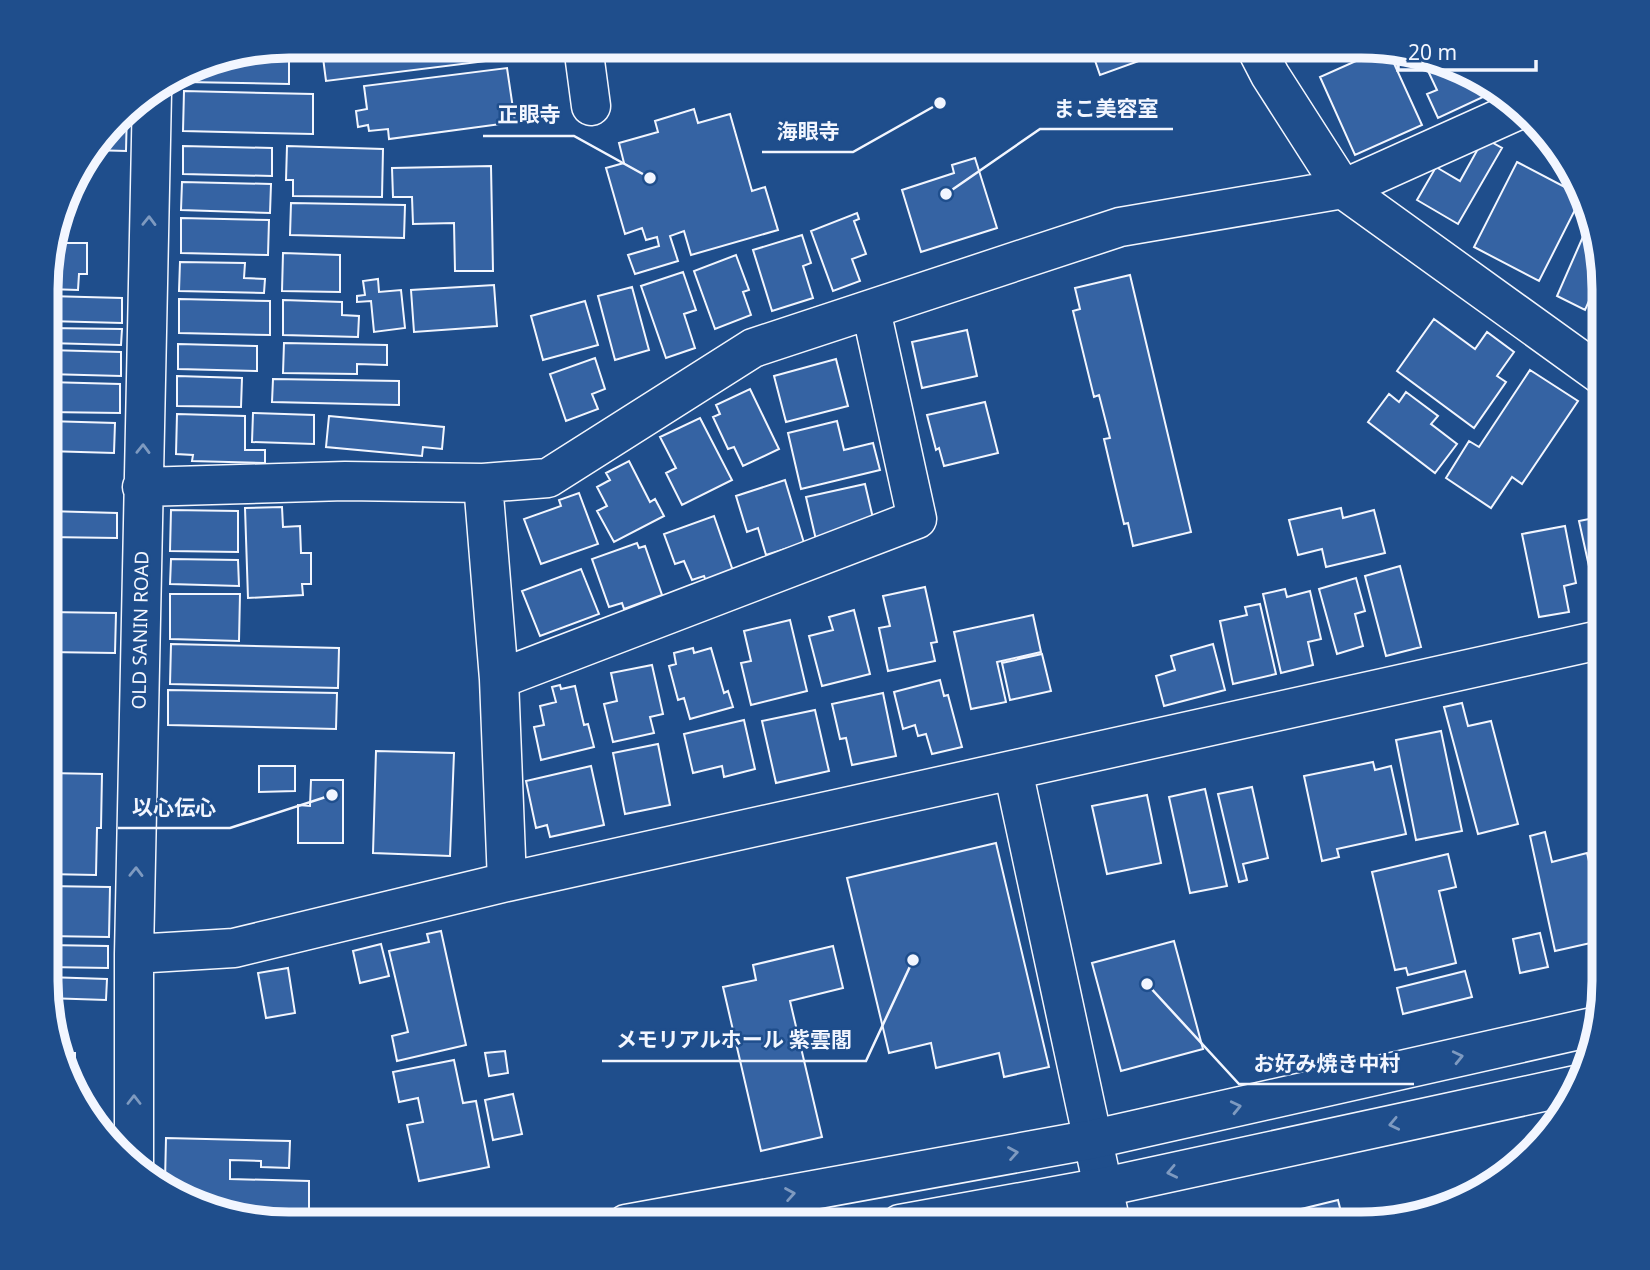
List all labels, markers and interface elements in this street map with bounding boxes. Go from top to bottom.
scale bar [1398,28,1536,72]
text: 20 m [1408,38,1457,66]
callout: まこ美容室 [1040,87,1173,129]
callout: 正眼寺 [483,94,574,136]
text: まこ美容室 [1054,94,1159,122]
text: 正眼寺 [498,100,561,128]
callout: 海眼寺 [762,110,853,152]
text: 海眼寺 [777,117,840,145]
one-way arrow [141,215,157,226]
one-way arrow [135,443,151,453]
street label: OLD SANIN ROAD [126,550,154,710]
callout: 以心伝心 [118,786,230,828]
text: 以心伝心 [132,793,216,821]
one-way arrow [128,866,144,877]
callout: メモリアルホール 紫雲閣 [602,1019,866,1061]
text: メモリアルホール 紫雲閣 [616,1025,852,1053]
callout: お好み焼き中村 [1239,1042,1414,1084]
text: お好み焼き中村 [1254,1049,1401,1077]
one-way arrow [1452,1051,1464,1066]
one-way arrow [126,1094,142,1104]
one-way arrow [1230,1101,1242,1115]
one-way arrow [1388,1116,1400,1131]
one-way arrow [1007,1147,1019,1162]
one-way arrow [1166,1164,1178,1179]
one-way arrow [784,1187,795,1202]

